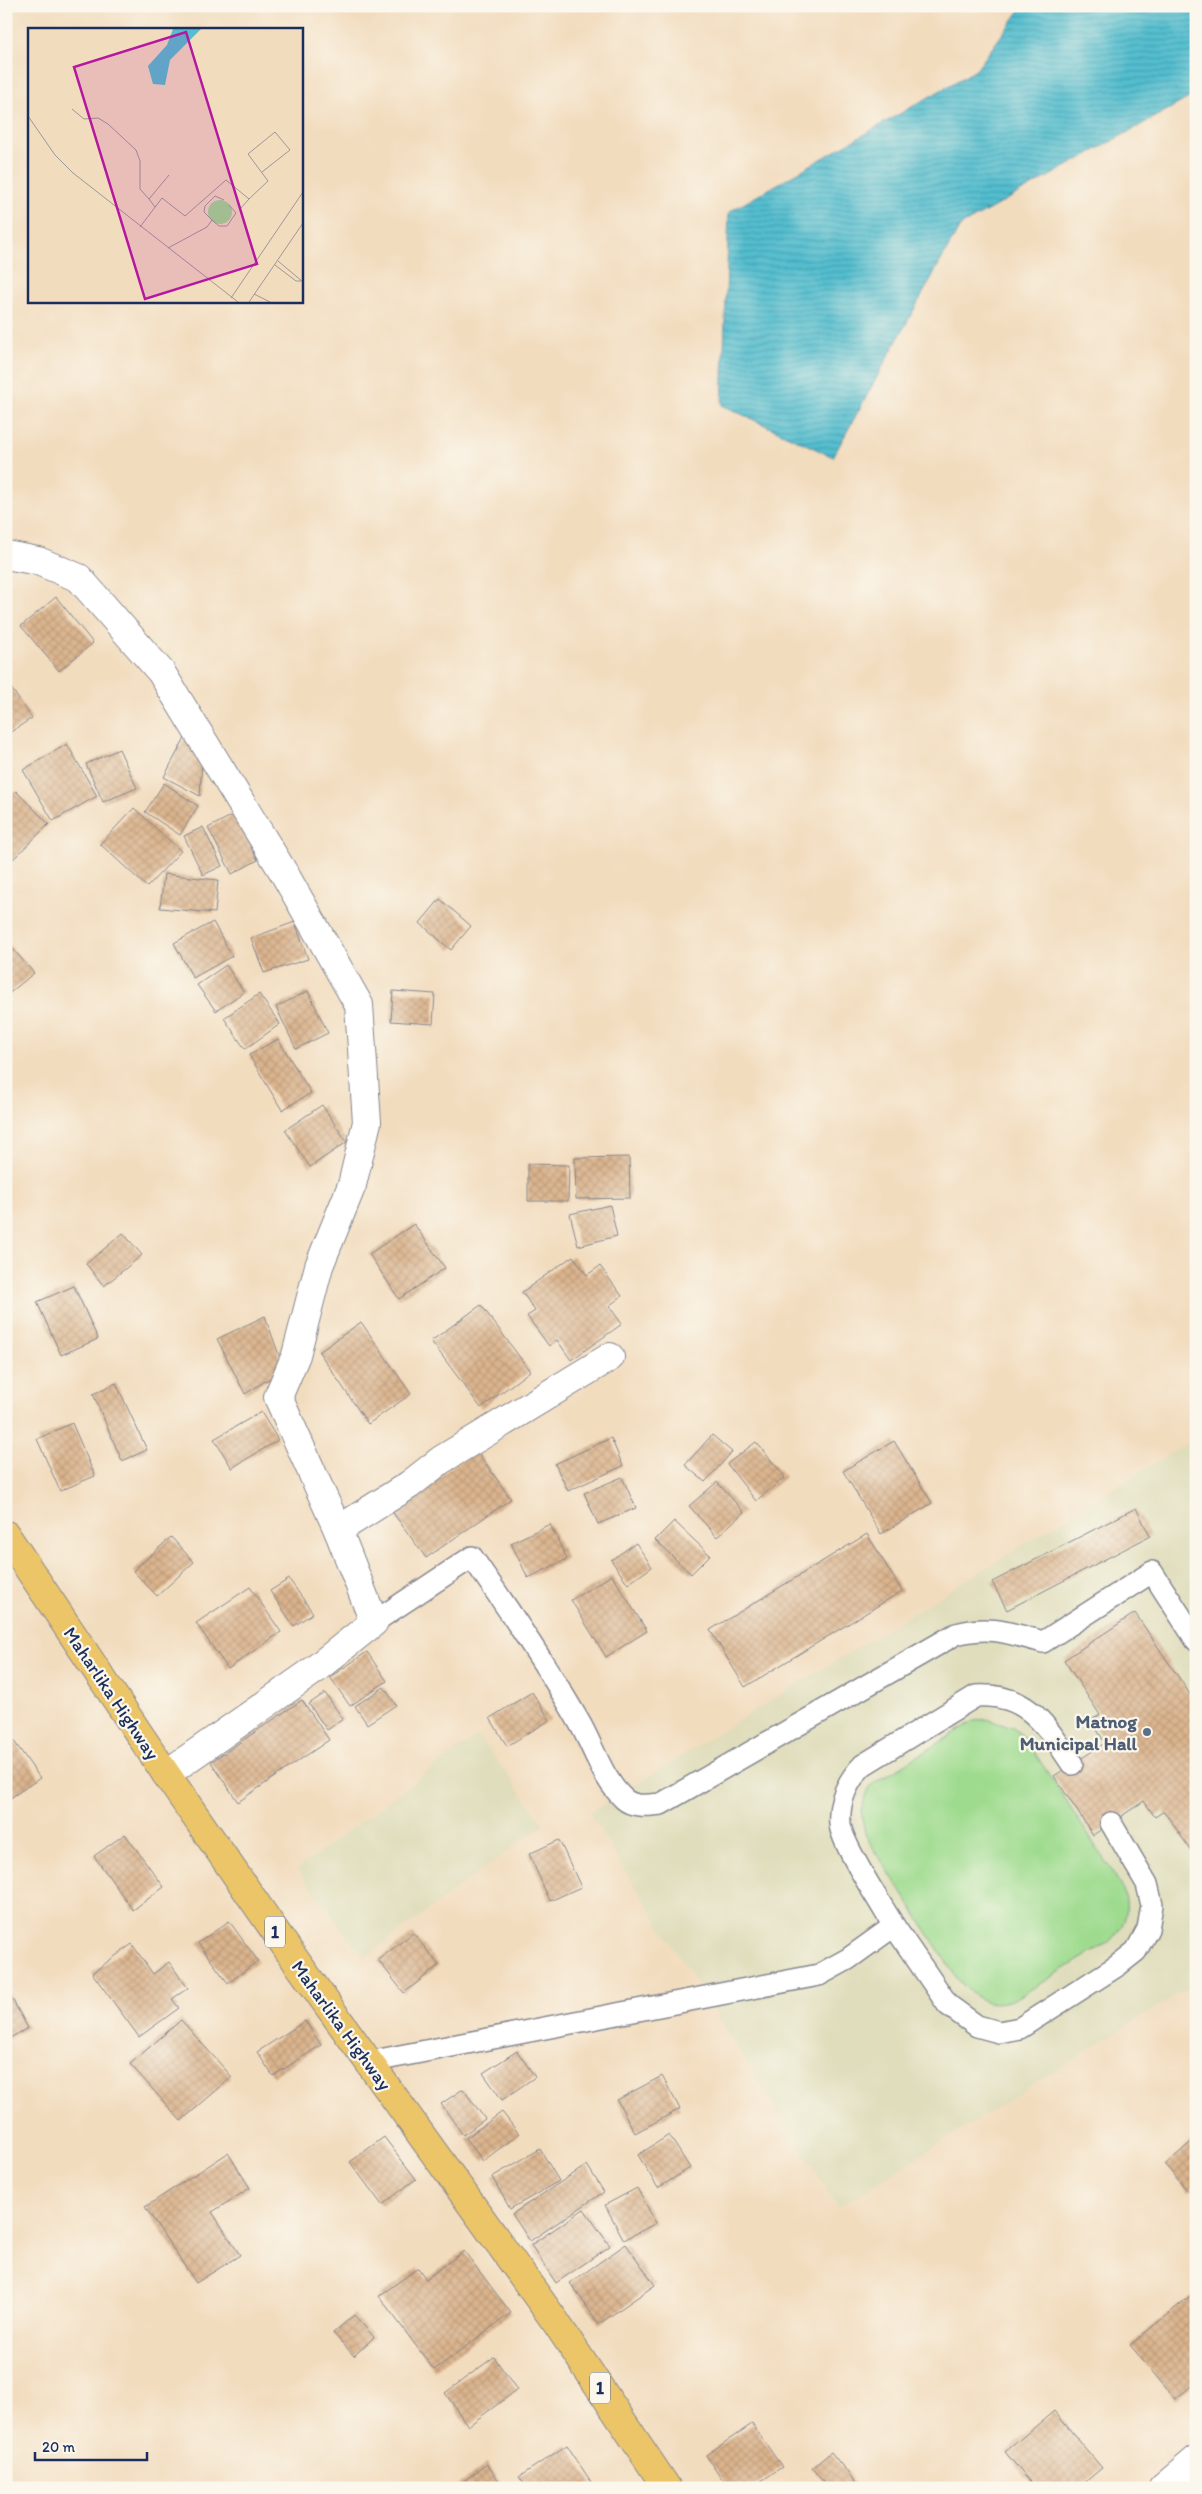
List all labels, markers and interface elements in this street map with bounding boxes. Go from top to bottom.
inset map [28,28,302,302]
street label: Maharlika Highway [59,1622,165,1764]
place label: Matnog Municipal Hall [1020,1710,1138,1755]
marker: Matnog Municipal Hall [1141,1726,1153,1738]
road number: 1 [265,1916,285,1948]
street label: Maharlika Highway [287,1956,397,2095]
road number: 1 [590,2372,610,2404]
scale bar [35,2429,148,2461]
text: 20 m [42,2438,76,2456]

